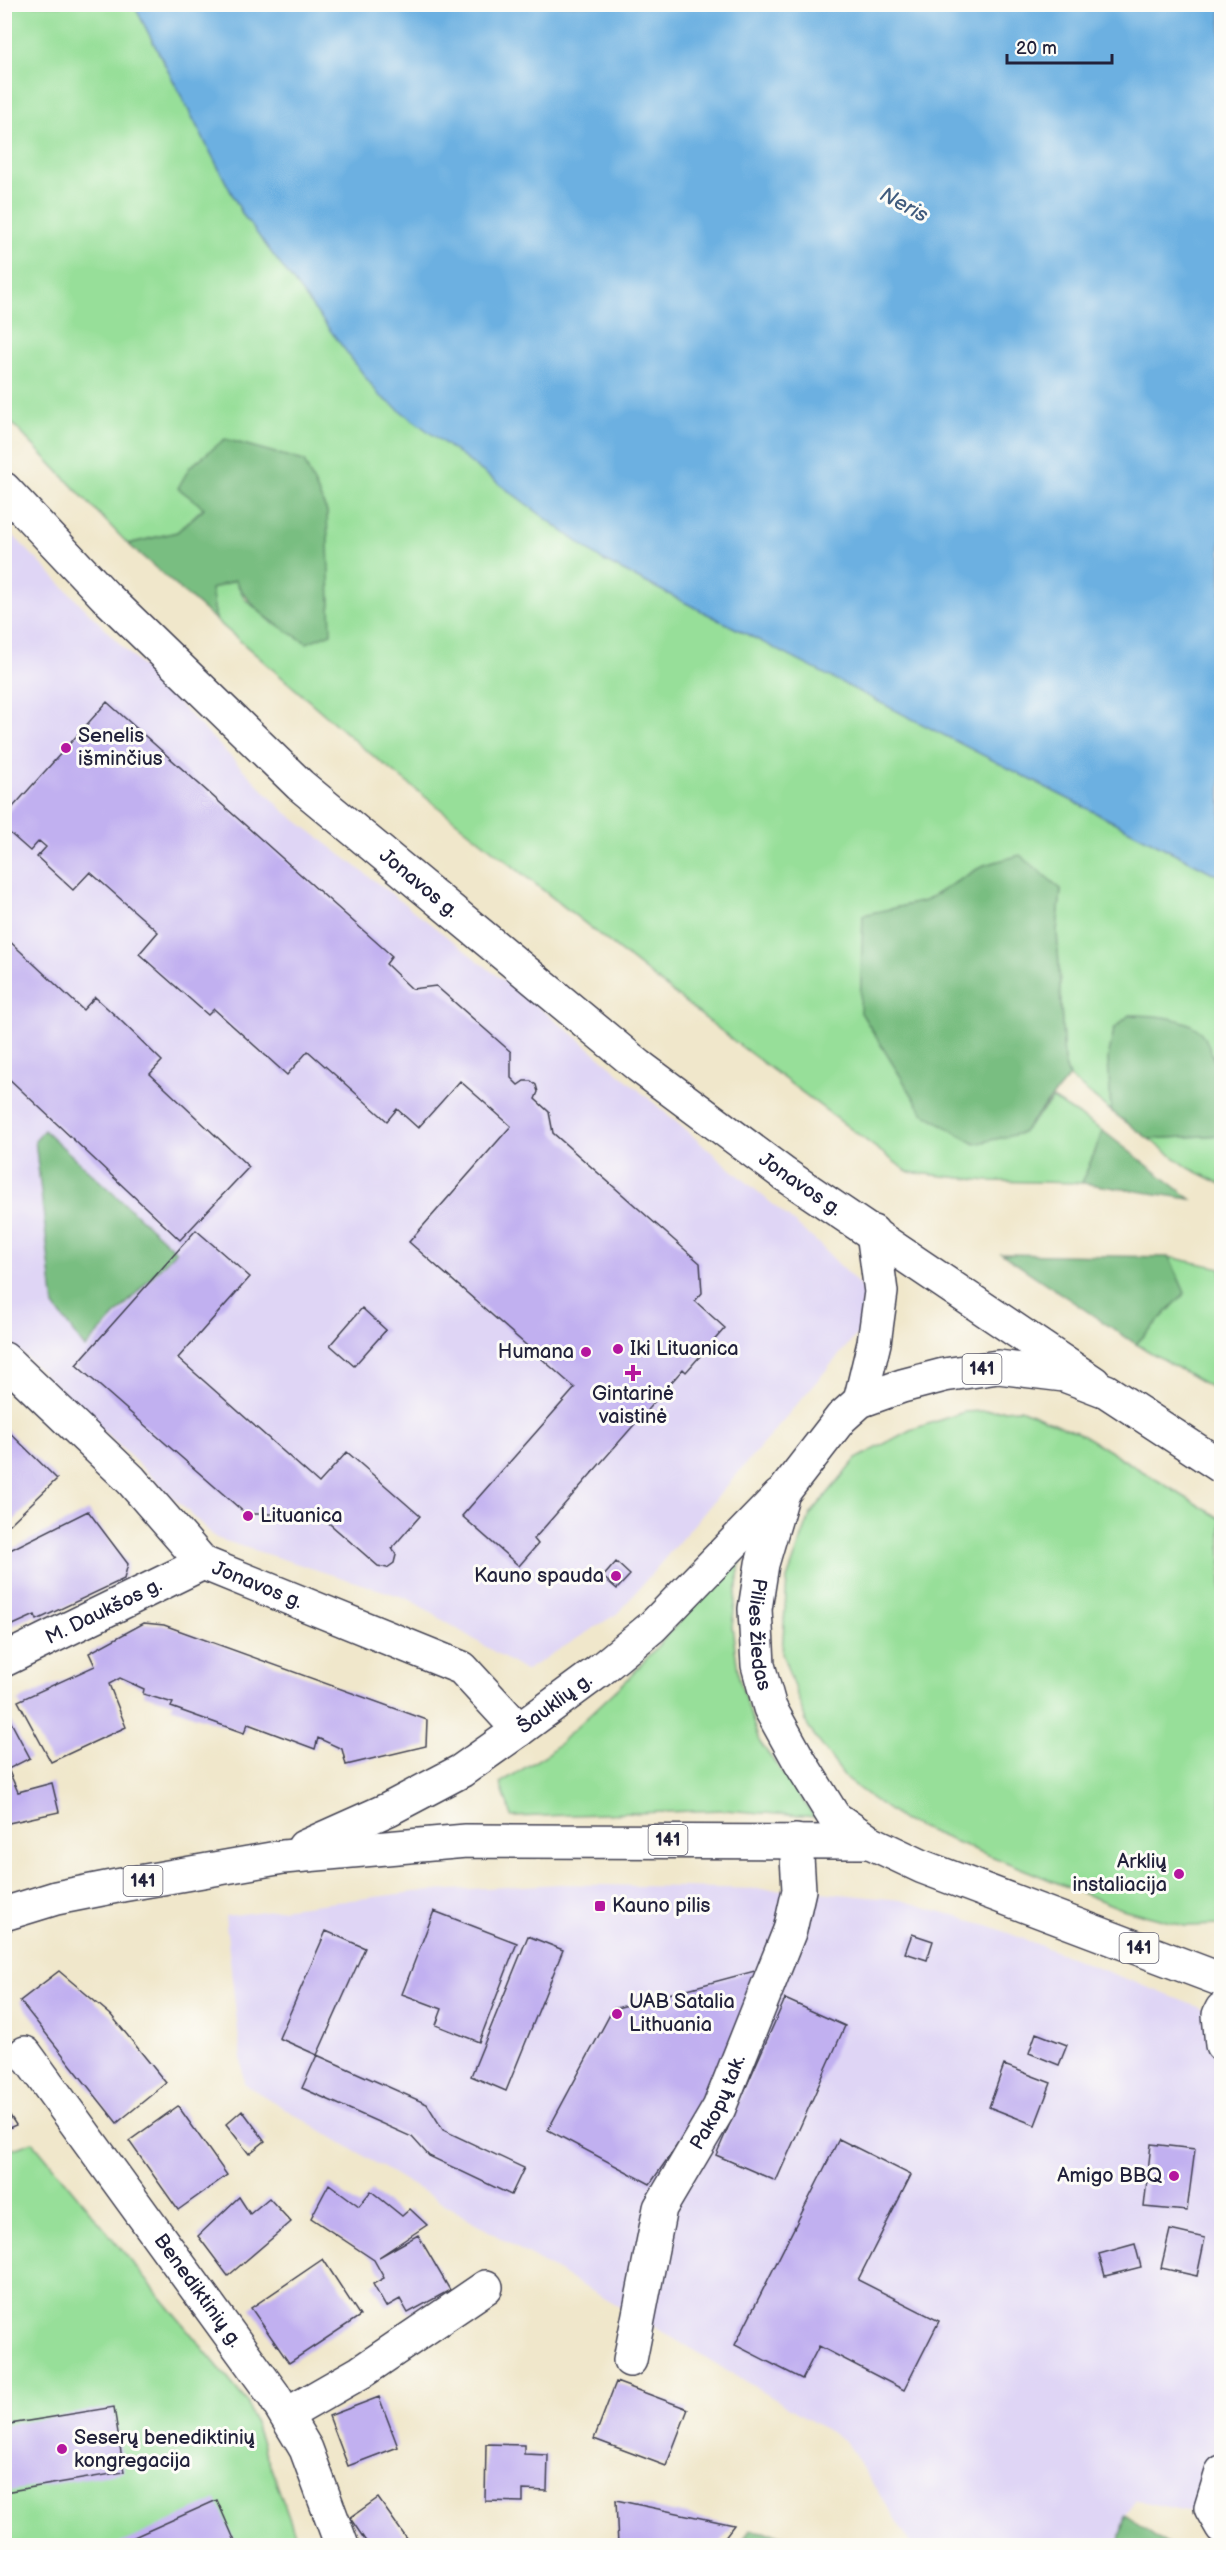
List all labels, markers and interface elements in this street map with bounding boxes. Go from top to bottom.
scale bar [1007,27,1112,65]
text: 20 m [1016,38,1057,59]
water label: Neris [876,182,933,228]
place label: Senelis išminčius [78,724,163,771]
marker: Senelis išminčius [59,741,73,755]
street label: Jonavos g. [374,844,463,923]
street label: Jonavos g. [754,1147,846,1221]
place label: Iki Lituanica [630,1337,739,1361]
place label: Humana [498,1340,574,1364]
marker: Iki Lituanica [611,1342,625,1356]
marker: Humana [579,1345,593,1359]
road number: 141 [962,1354,1002,1384]
marker: Gintarinė vaistinė [626,1366,640,1380]
place label: Gintarinė vaistinė [592,1382,674,1429]
place label: Lituanica [260,1504,343,1528]
marker: Lituanica [241,1509,255,1523]
street label: Jonavos g. [209,1556,306,1614]
place label: Kauno spauda [474,1564,604,1588]
marker: Kauno spauda [609,1569,623,1583]
street label: M. Daukšos g. [42,1573,166,1650]
street label: Pilies žiedas [743,1576,777,1693]
street label: Šauklių g. [512,1668,597,1739]
road number: 141 [648,1825,688,1855]
place label: Arklių instaliacija [1072,1850,1167,1897]
road number: 141 [124,1866,162,1896]
marker: Arklių instaliacija [1172,1867,1186,1881]
place label: Kauno pilis [612,1894,711,1918]
marker: Kauno pilis [593,1899,607,1913]
road number: 141 [1120,1933,1158,1963]
place label: UAB Satalia Lithuania [629,1990,735,2037]
marker: UAB Satalia Lithuania [610,2007,624,2021]
street label: Pakopų tak. [685,2051,751,2154]
place label: Amigo BBQ [1057,2164,1162,2188]
marker: Amigo BBQ [1167,2169,1181,2183]
street label: Benediktinių g. [149,2229,247,2352]
place label: Seserų benediktinių kongregacija [74,2426,255,2473]
marker: Seserų benediktinių kongregacija [55,2442,69,2456]

